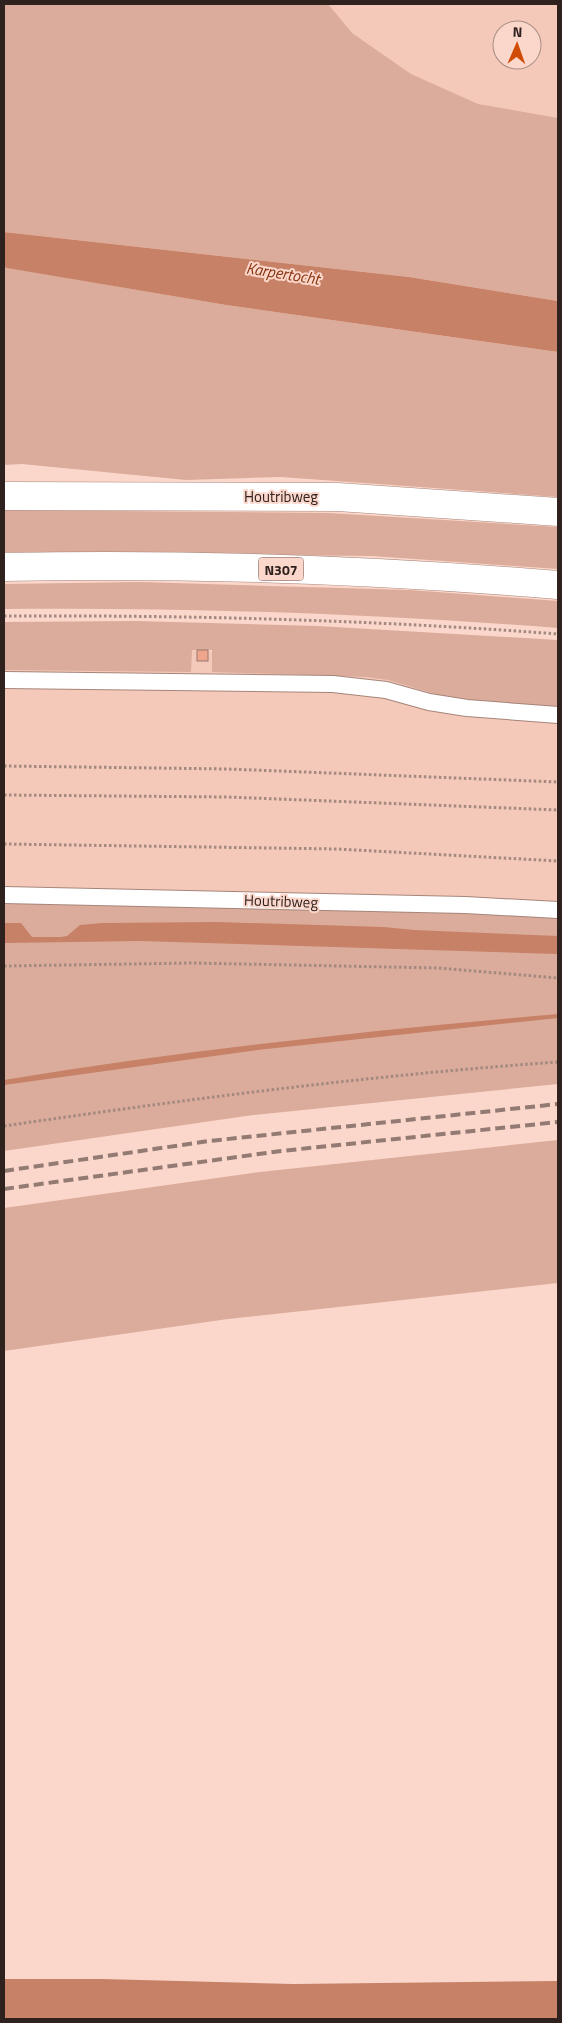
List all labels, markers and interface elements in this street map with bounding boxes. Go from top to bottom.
north arrow [492,20,542,70]
text: N [512,21,523,42]
water label: Karpertocht [245,255,323,291]
street label: Houtribweg [244,485,318,508]
road number: N307 [258,558,304,580]
street label: Houtribweg [244,888,319,914]

